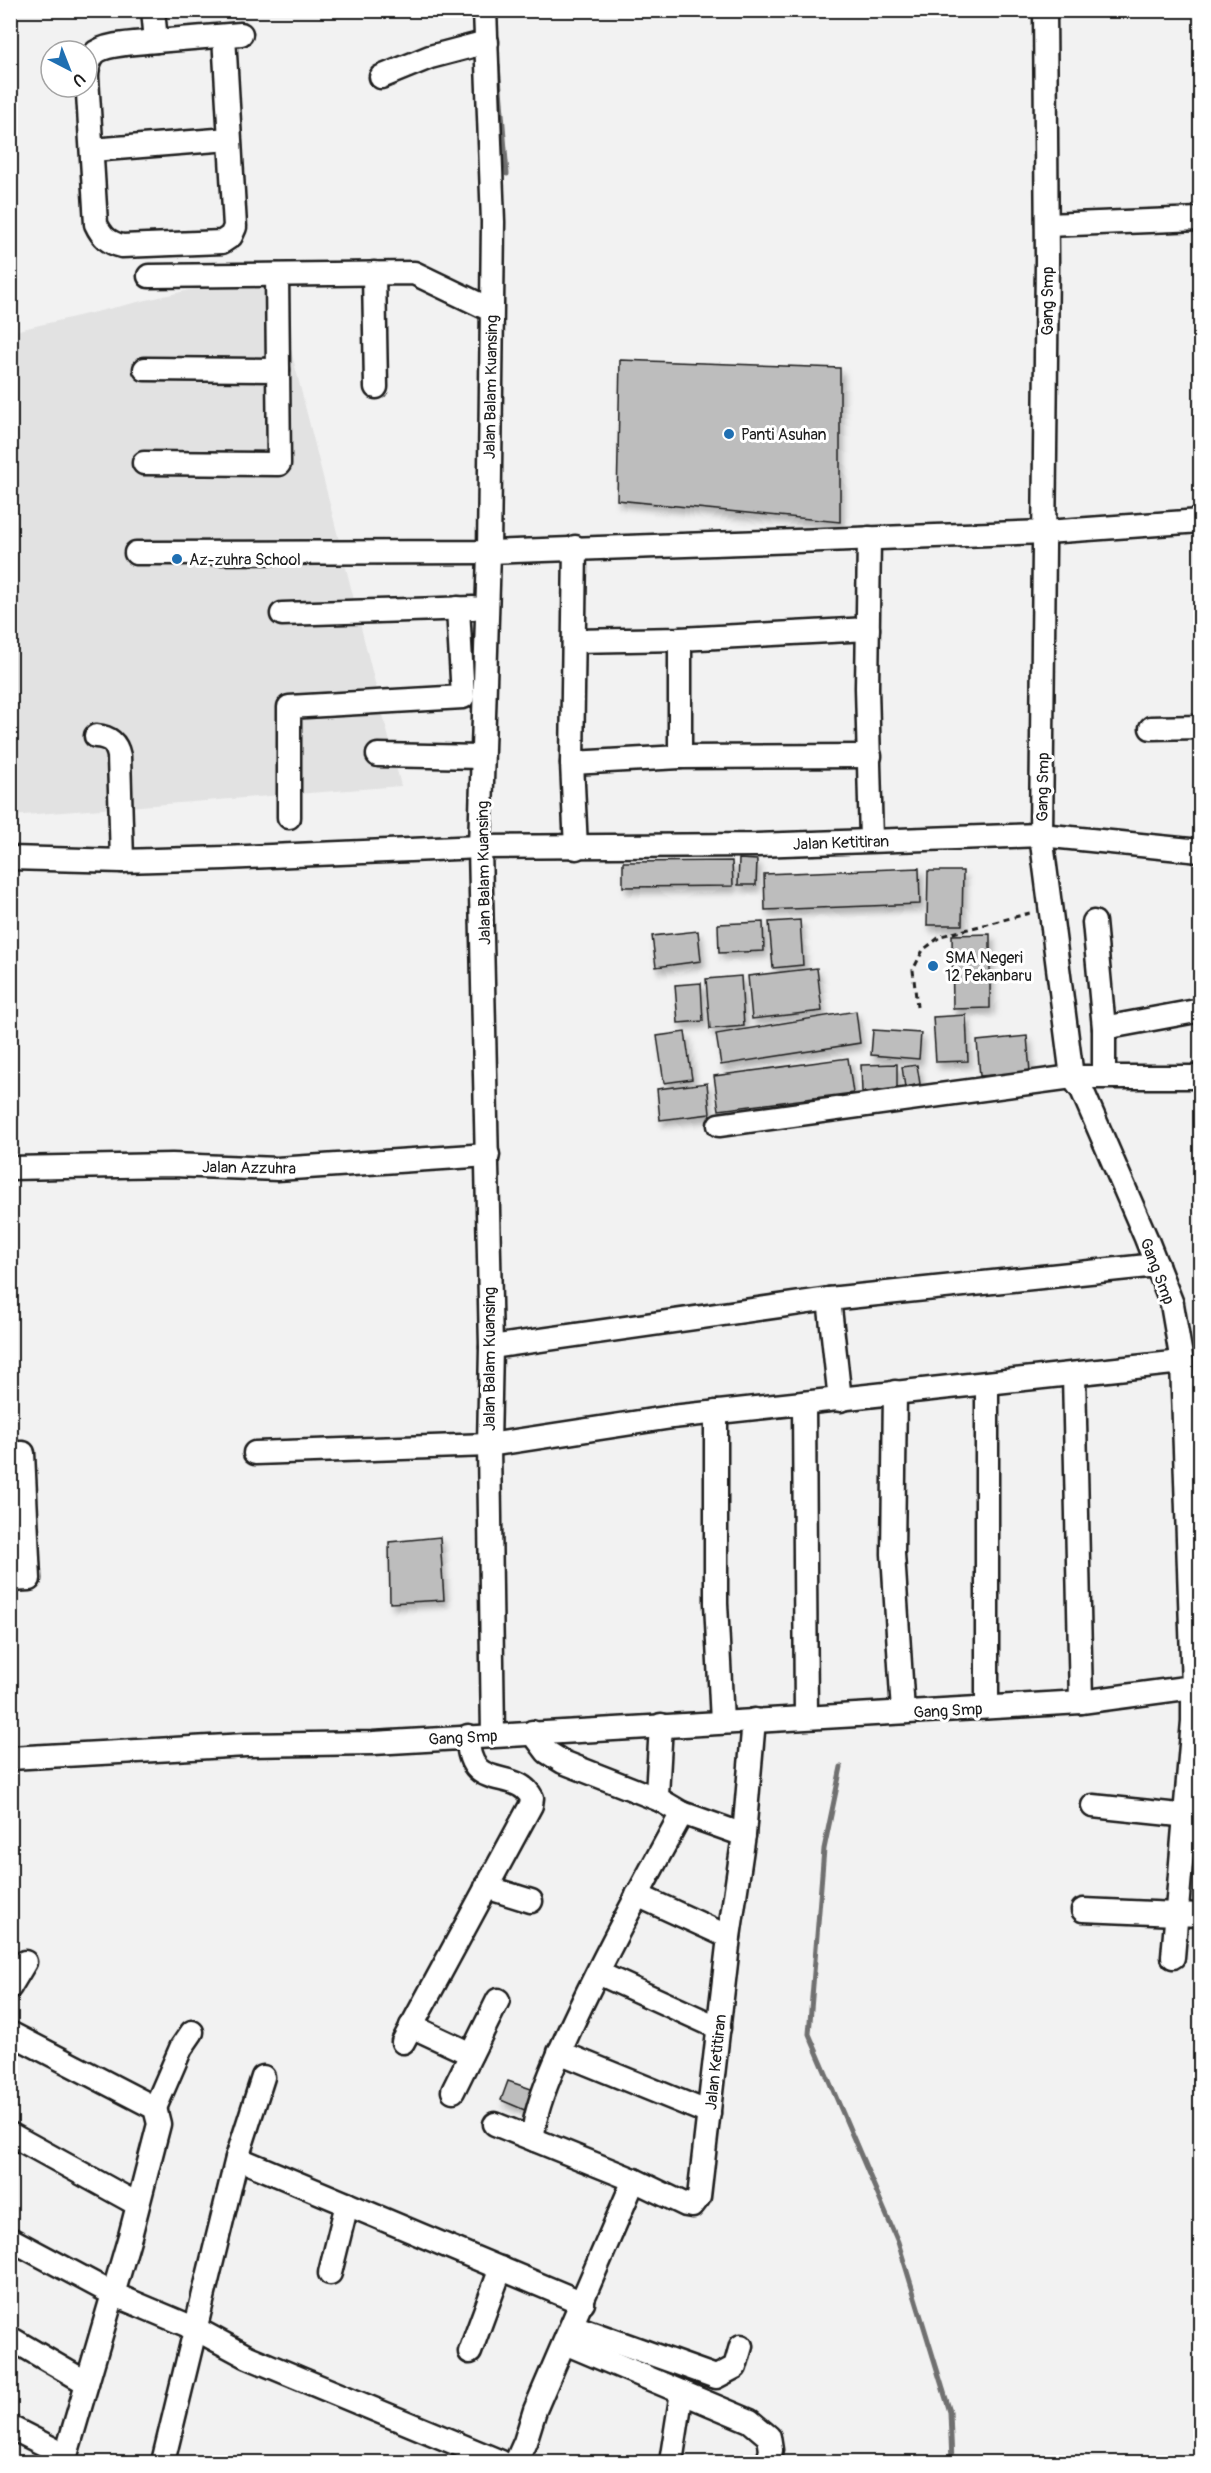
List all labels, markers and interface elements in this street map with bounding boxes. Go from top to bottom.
north arrow [39,39,99,99]
text: U [67,68,89,91]
street label: Gang Smp [1038,266,1058,336]
street label: Jalan Balam Kuansing [480,315,502,459]
place label: Panti Asuhan [741,425,827,445]
marker: Panti Asuhan [722,427,736,441]
place label: Az-zuhra School [189,550,301,570]
marker: Az-zuhra School [170,552,184,566]
street label: Gang Smp [1032,752,1054,822]
street label: Jalan Balam Kuansing [473,801,495,945]
street label: Jalan Ketitiran [793,831,889,855]
place label: SMA Negeri 12 Pekanbaru [945,948,1032,986]
marker: SMA Negeri 12 Pekanbaru [926,959,940,973]
street label: Jalan Azzuhra [202,1157,296,1179]
street label: Gang Smp [1135,1235,1179,1307]
street label: Jalan Balam Kuansing [480,1287,500,1431]
street label: Gang Smp [913,1699,983,1723]
street label: Gang Smp [428,1726,498,1750]
street label: Jalan Ketitiran [701,2013,731,2111]

